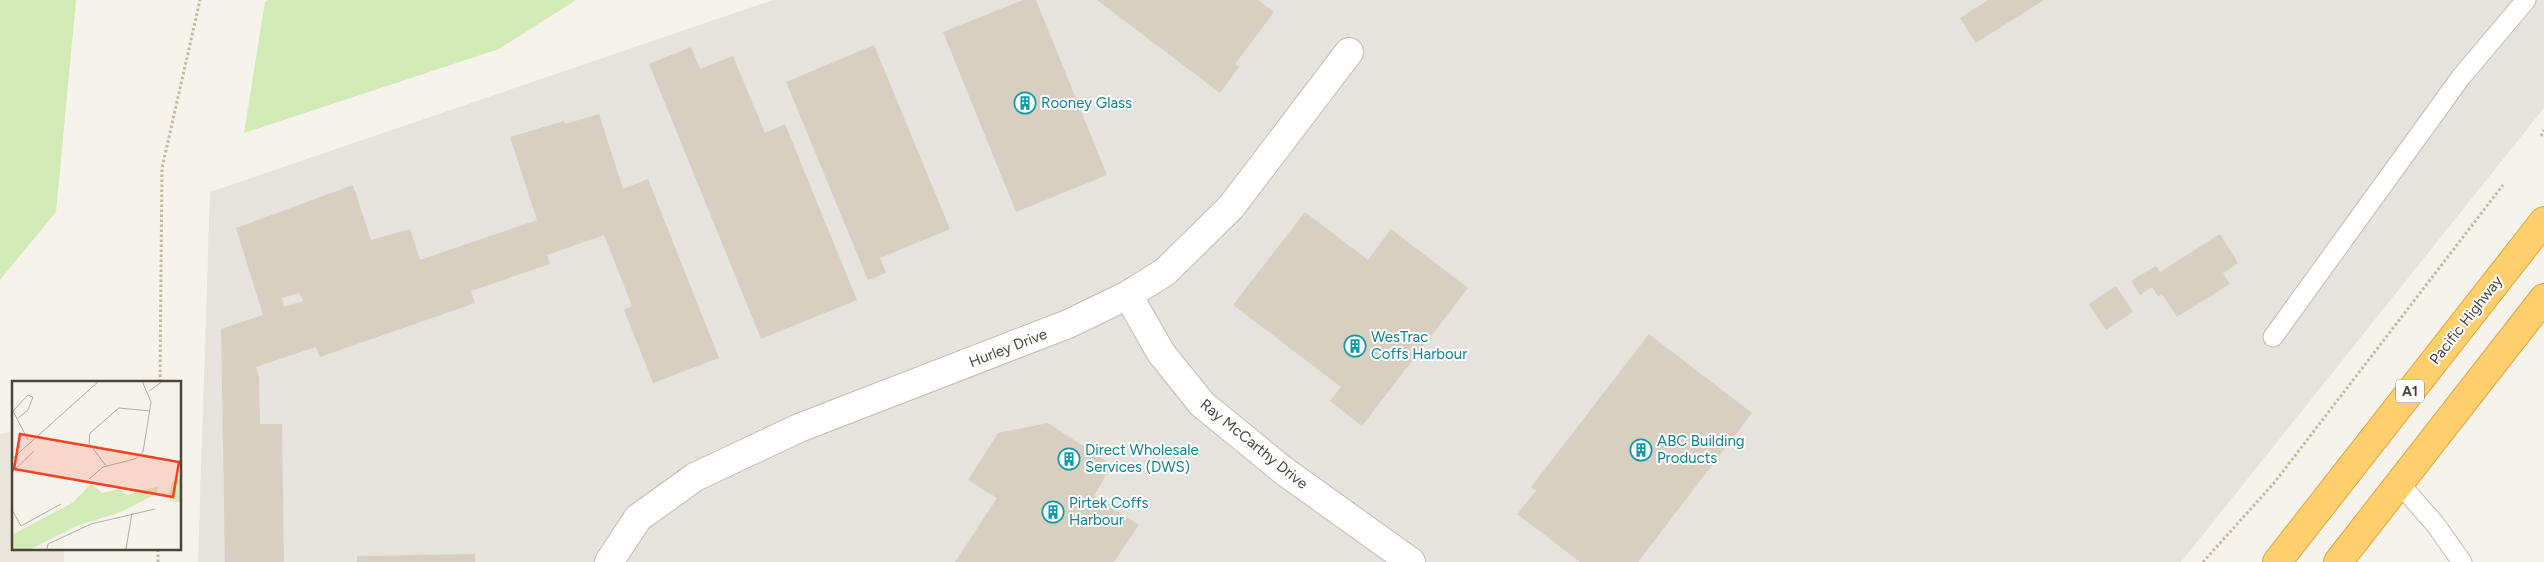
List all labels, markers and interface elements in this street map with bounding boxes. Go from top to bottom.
building icon: Rooney Glass [1013,91,1037,115]
place label: Rooney Glass [1041,94,1132,112]
street label: Pacific Highway [2426,272,2506,368]
street label: Hurley Drive [966,325,1050,371]
place label: WesTrac Coffs Harbour [1371,328,1467,363]
building icon: WesTrac Coffs Harbour [1343,334,1367,358]
road number: A1 [2396,380,2424,402]
inset map [12,381,181,550]
street label: Ray McCarthy Drive [1197,395,1311,493]
place label: ABC Building Products [1657,432,1745,467]
building icon: ABC Building Products [1629,438,1653,462]
place label: Direct Wholesale Services (DWS) [1085,441,1199,476]
building icon: Direct Wholesale Services (DWS) [1057,447,1081,471]
place label: Pirtek Coffs Harbour [1069,494,1149,529]
building icon: Pirtek Coffs Harbour [1041,500,1065,524]

